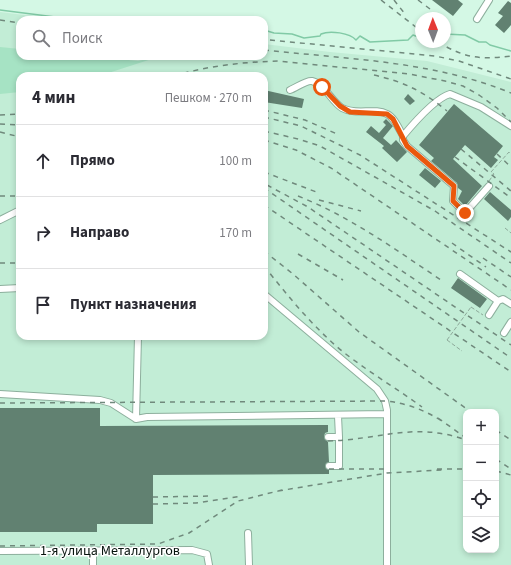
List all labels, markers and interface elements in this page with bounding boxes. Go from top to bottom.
north arrow [415,12,451,48]
search box [16,16,268,60]
icon: search [30,27,52,49]
text: Поиск [62,28,103,49]
route start [313,78,331,96]
text: 4 мин [32,86,75,110]
text: Пешком · 270 m [165,89,252,107]
icon: ahead [32,150,54,172]
text: Прямо [70,150,115,171]
text: 100 m [219,152,252,170]
route end [456,204,474,222]
icon: right [32,222,54,244]
text: Направо [70,222,129,243]
text: 170 m [219,224,252,242]
icon: arrive [32,294,54,316]
text: Пункт назначения [70,294,197,315]
map controls [463,409,499,553]
button: + [463,409,499,445]
button: − [463,445,499,481]
button: locate [463,481,499,517]
button: layers [463,517,499,553]
street label: 1-я улица Металлургов [40,541,180,561]

